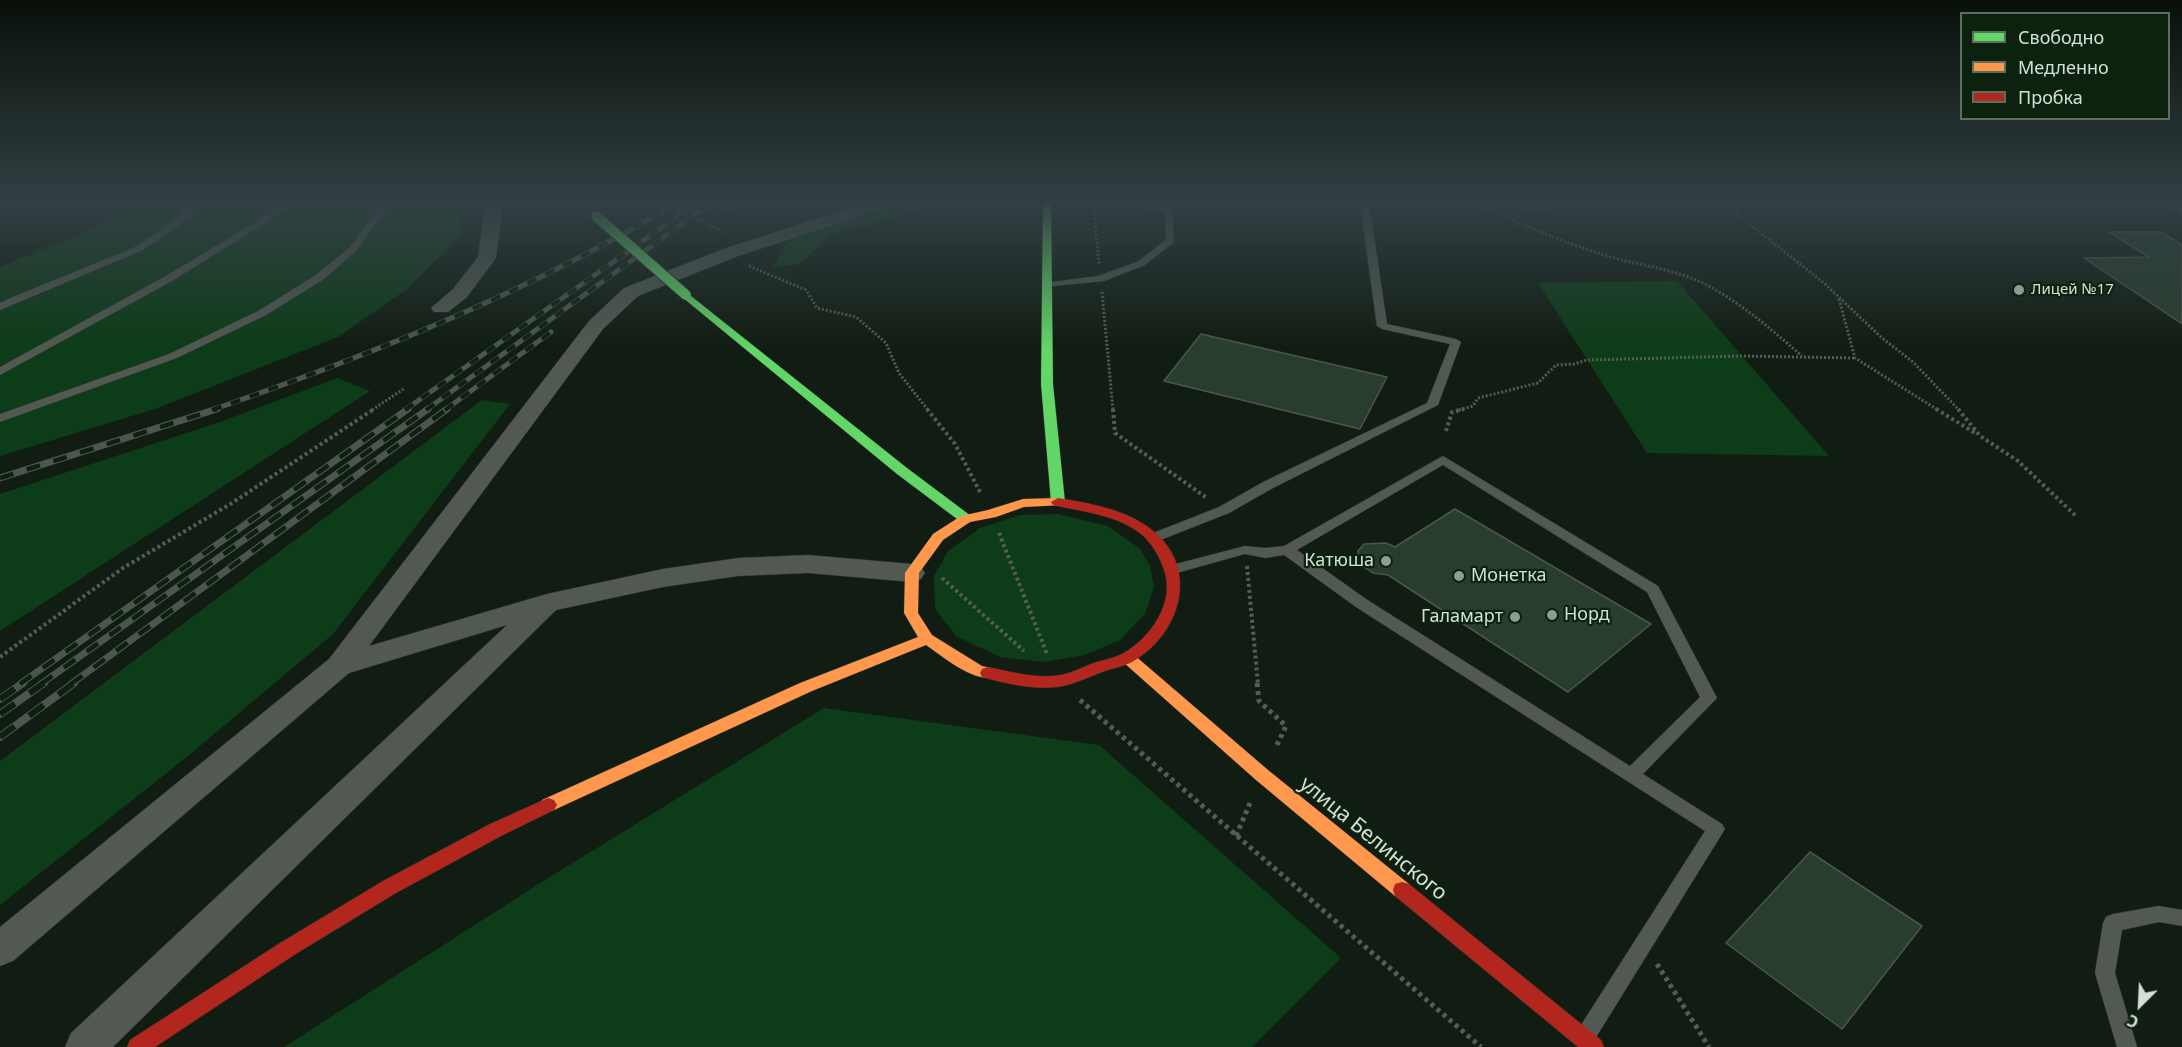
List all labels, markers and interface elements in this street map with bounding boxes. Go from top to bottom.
legend [1960,12,2170,120]
text: Свободно [2018,25,2104,49]
text: Медленно [2018,55,2109,79]
text: Пробка [2018,85,2083,109]
place label: Лицей №17 [2031,281,2114,299]
marker: Лицей №17 [2012,283,2026,297]
place label: Катюша [1304,550,1374,572]
marker: Катюша [1379,554,1393,568]
place label: Монетка [1471,565,1546,587]
marker: Монетка [1452,569,1466,583]
place label: Норд [1564,604,1610,626]
place label: Галамарт [1421,606,1503,628]
marker: Норд [1545,608,1559,622]
marker: Галамарт [1508,610,1522,624]
street label: улица Белинского [1294,772,1452,906]
north arrow [2110,975,2170,1035]
text: С [2123,1009,2142,1034]

